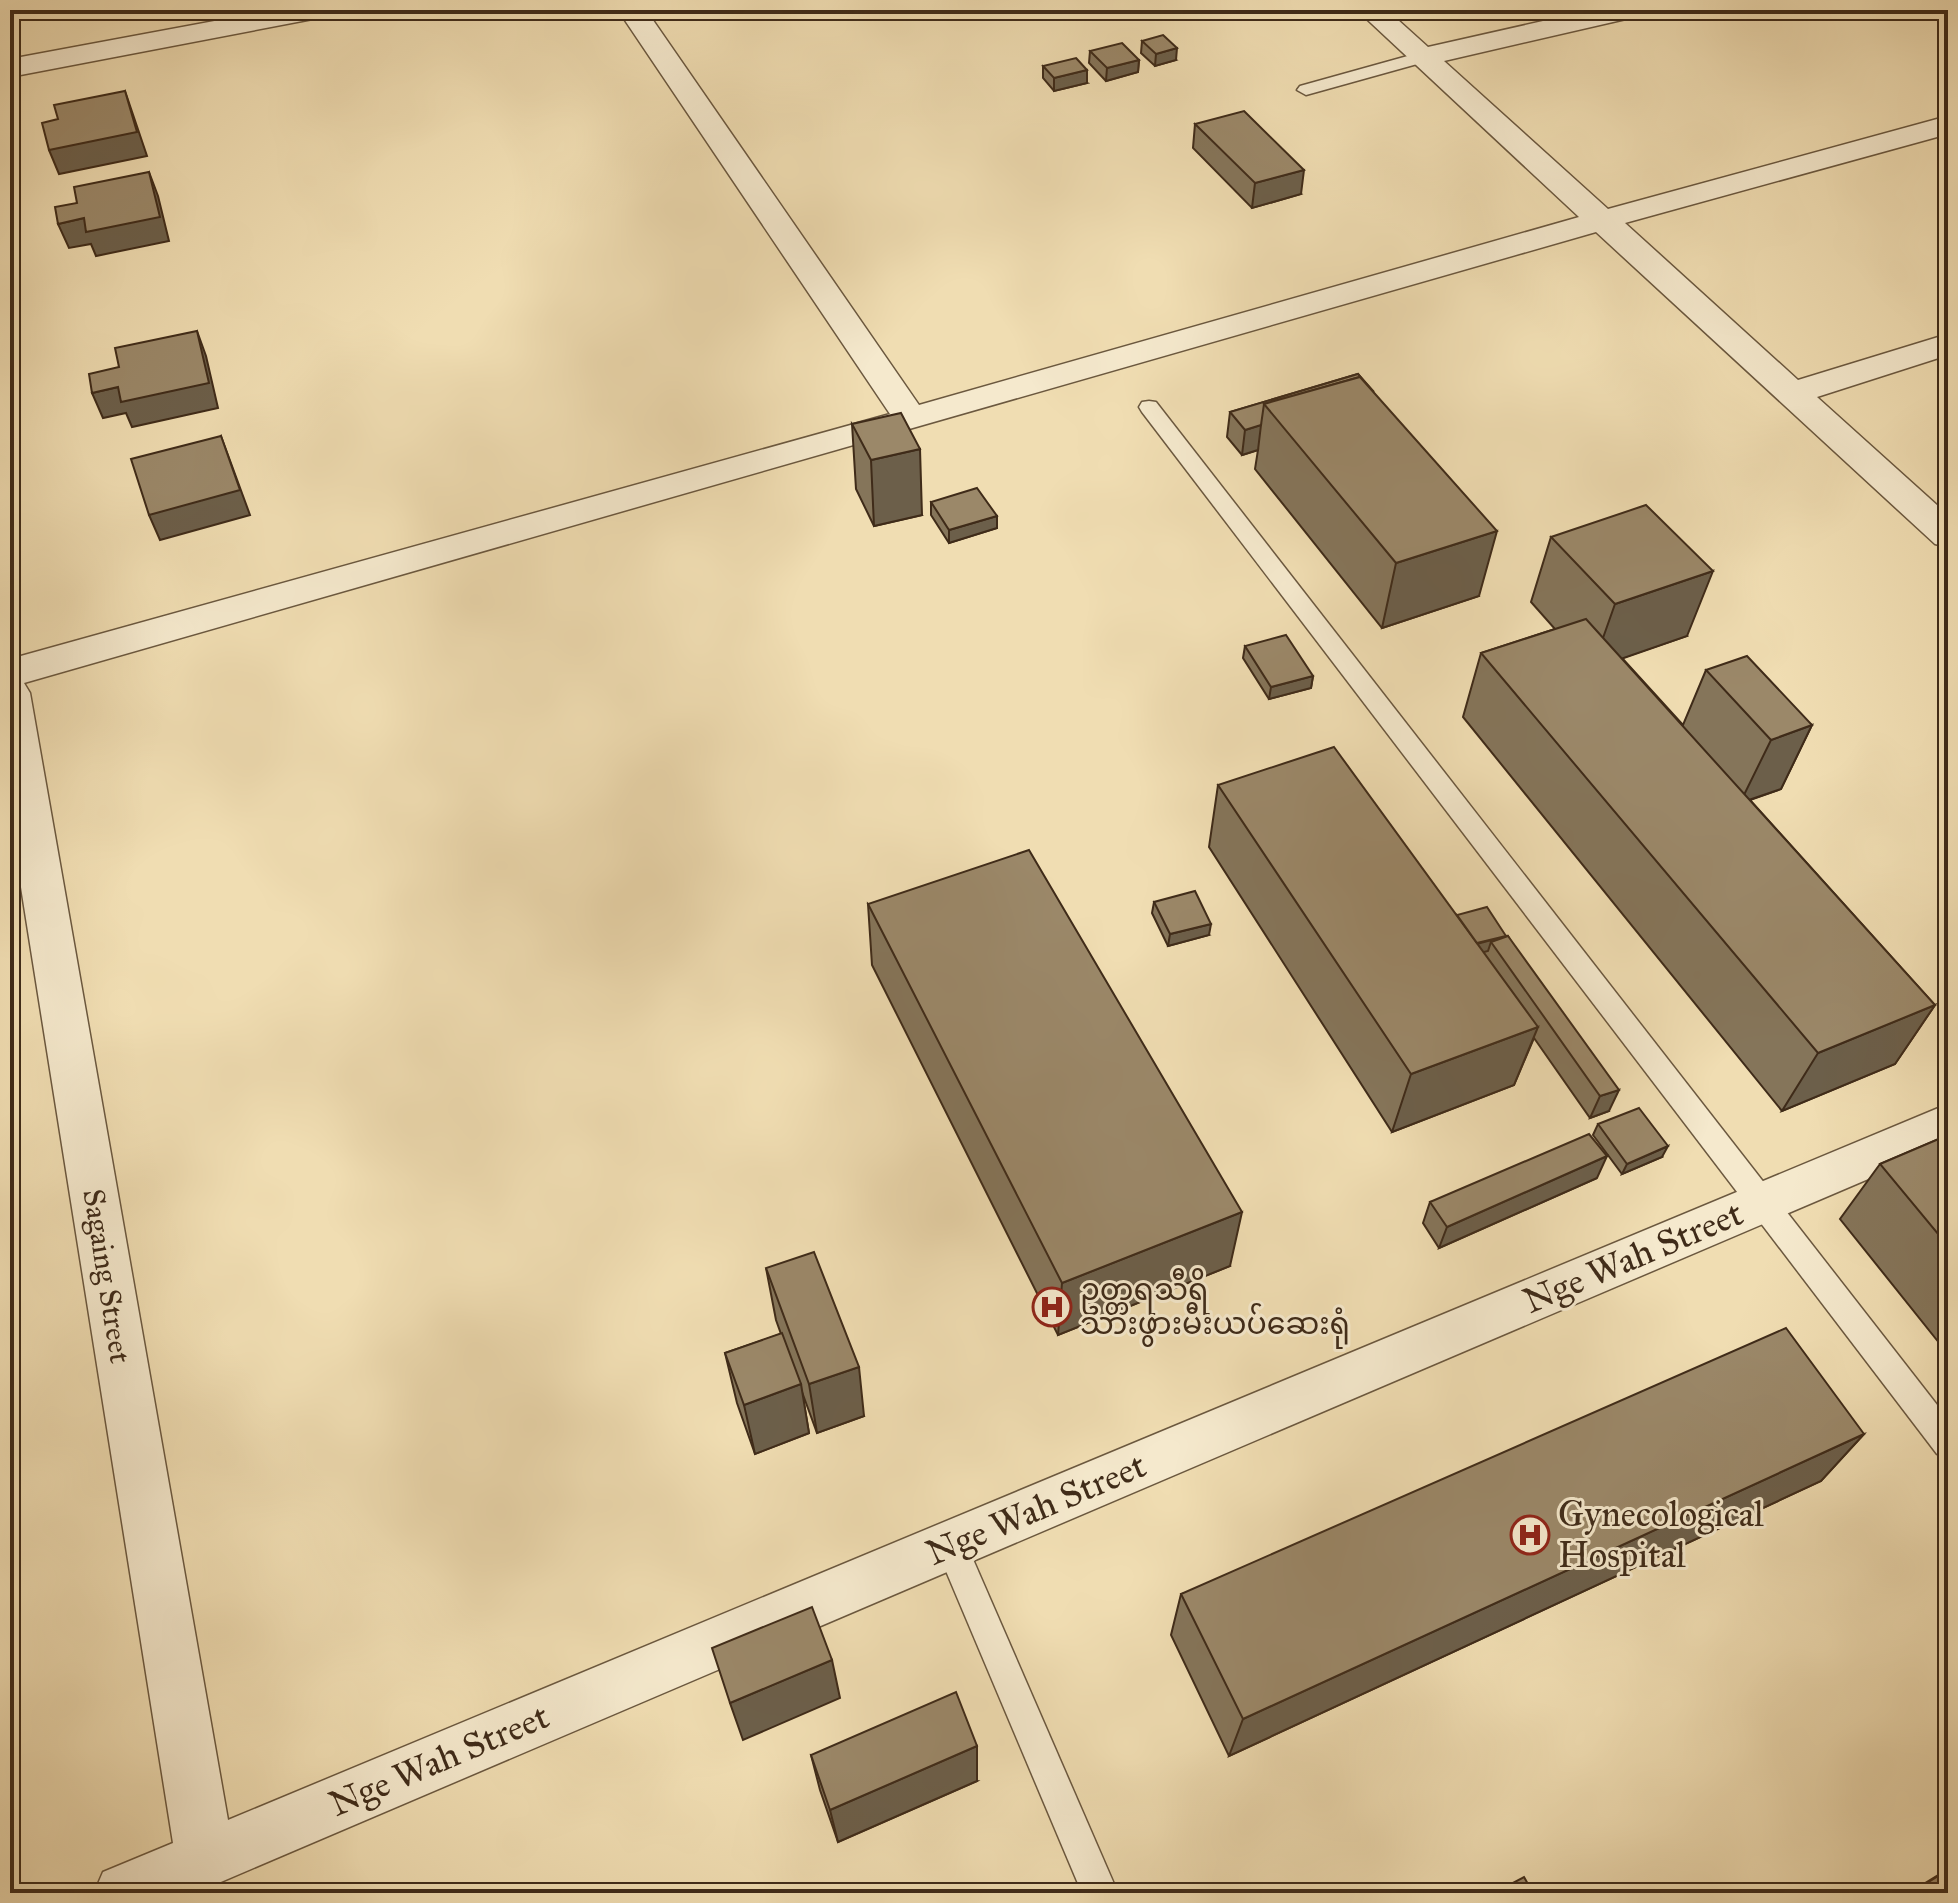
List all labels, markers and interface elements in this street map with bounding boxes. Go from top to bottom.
street label: Sagaing Street [75,1186,139,1366]
street label: Nge Wah Street [1517,1191,1750,1323]
place label: ဥတ္တရသီရိ သားဖွားမီးယပ်ဆေးရုံ [1080,1268,1350,1349]
hospital icon: ဥတ္တရသီရိ သားဖွားမီးယပ်ဆေးရုံ [1031,1286,1073,1328]
street label: Nge Wah Street [920,1443,1153,1575]
place label: Gynecological Hospital [1558,1492,1764,1577]
hospital icon: Gynecological Hospital [1509,1514,1551,1556]
street label: Nge Wah Street [323,1694,556,1826]

